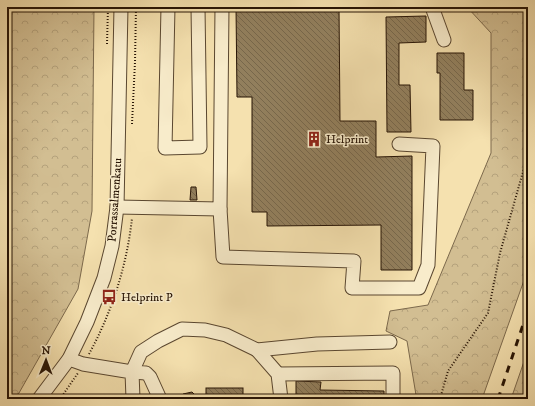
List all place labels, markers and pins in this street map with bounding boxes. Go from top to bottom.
building icon: Helprint [305,130,323,148]
place label: Helprint [326,132,368,147]
bus stop icon: Helprint P [100,288,118,306]
place label: Helprint P [121,290,173,305]

